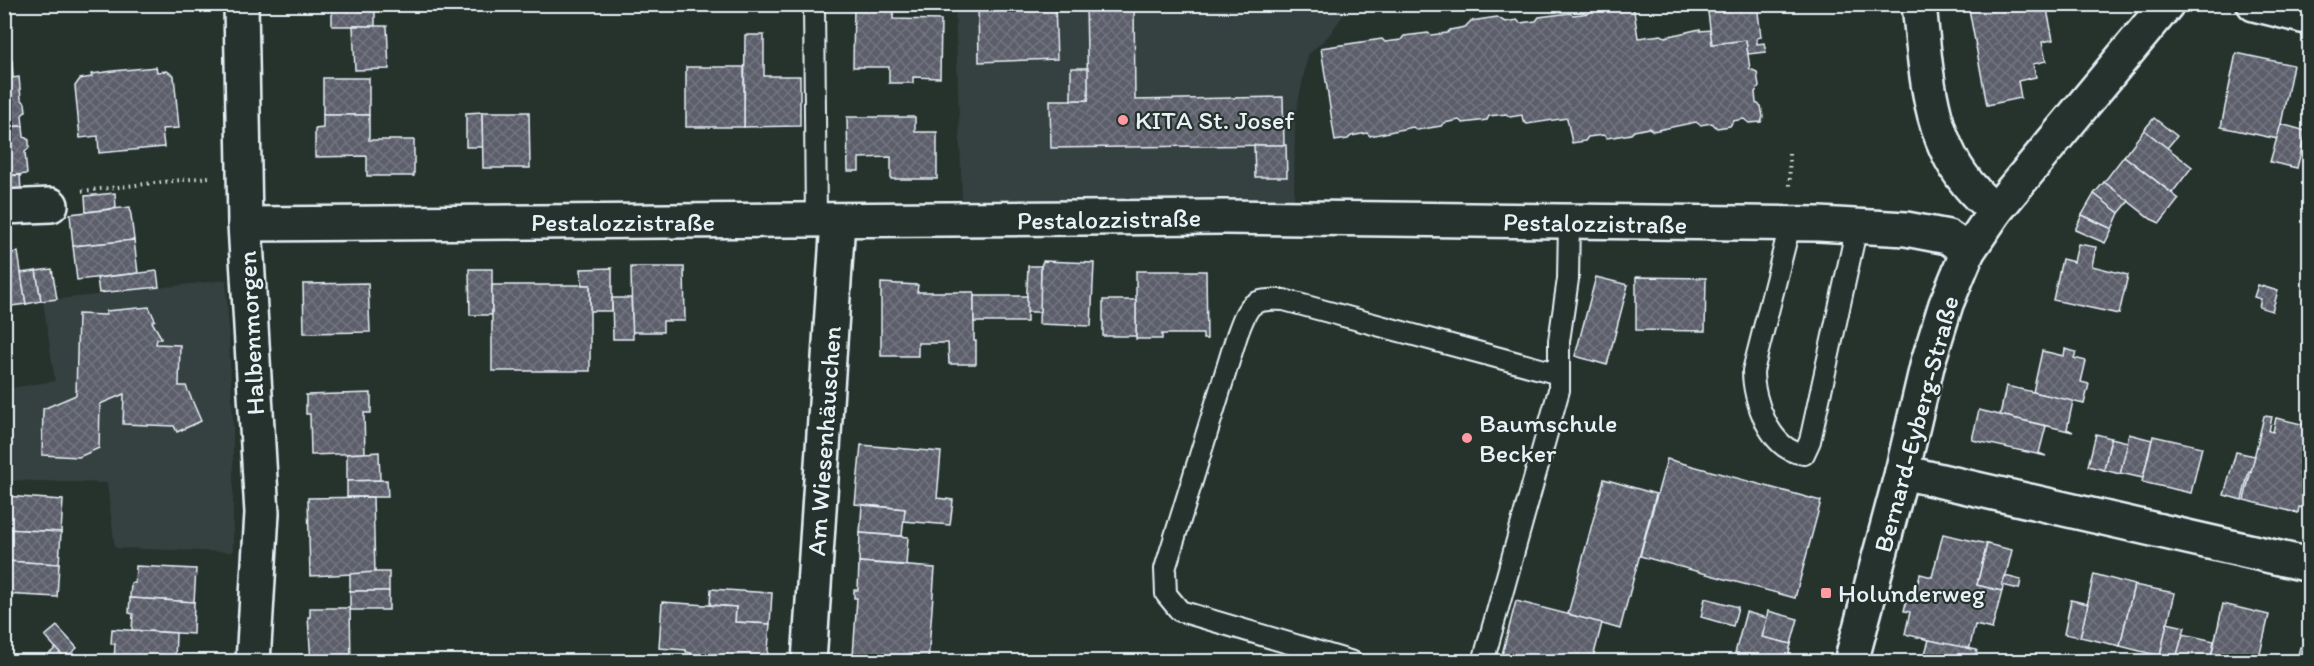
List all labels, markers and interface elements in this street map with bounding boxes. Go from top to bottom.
place label: KITA St. Josef [1135,104,1294,136]
marker: KITA St. Josef [1116,113,1130,127]
street label: Pestalozzistraße [1017,201,1201,237]
street label: Pestalozzistraße [1503,205,1687,241]
street label: Pestalozzistraße [531,206,715,238]
street label: Halbenmorgen [231,250,271,416]
street label: Bernard-Eyberg-Straße [1866,292,1966,556]
street label: Am Wiesenhäuschen [800,325,848,557]
place label: Baumschule Becker [1479,407,1617,469]
marker: Baumschule Becker [1460,431,1474,445]
place label: Holunderweg [1838,577,1986,609]
marker: Holunderweg [1819,586,1833,600]

